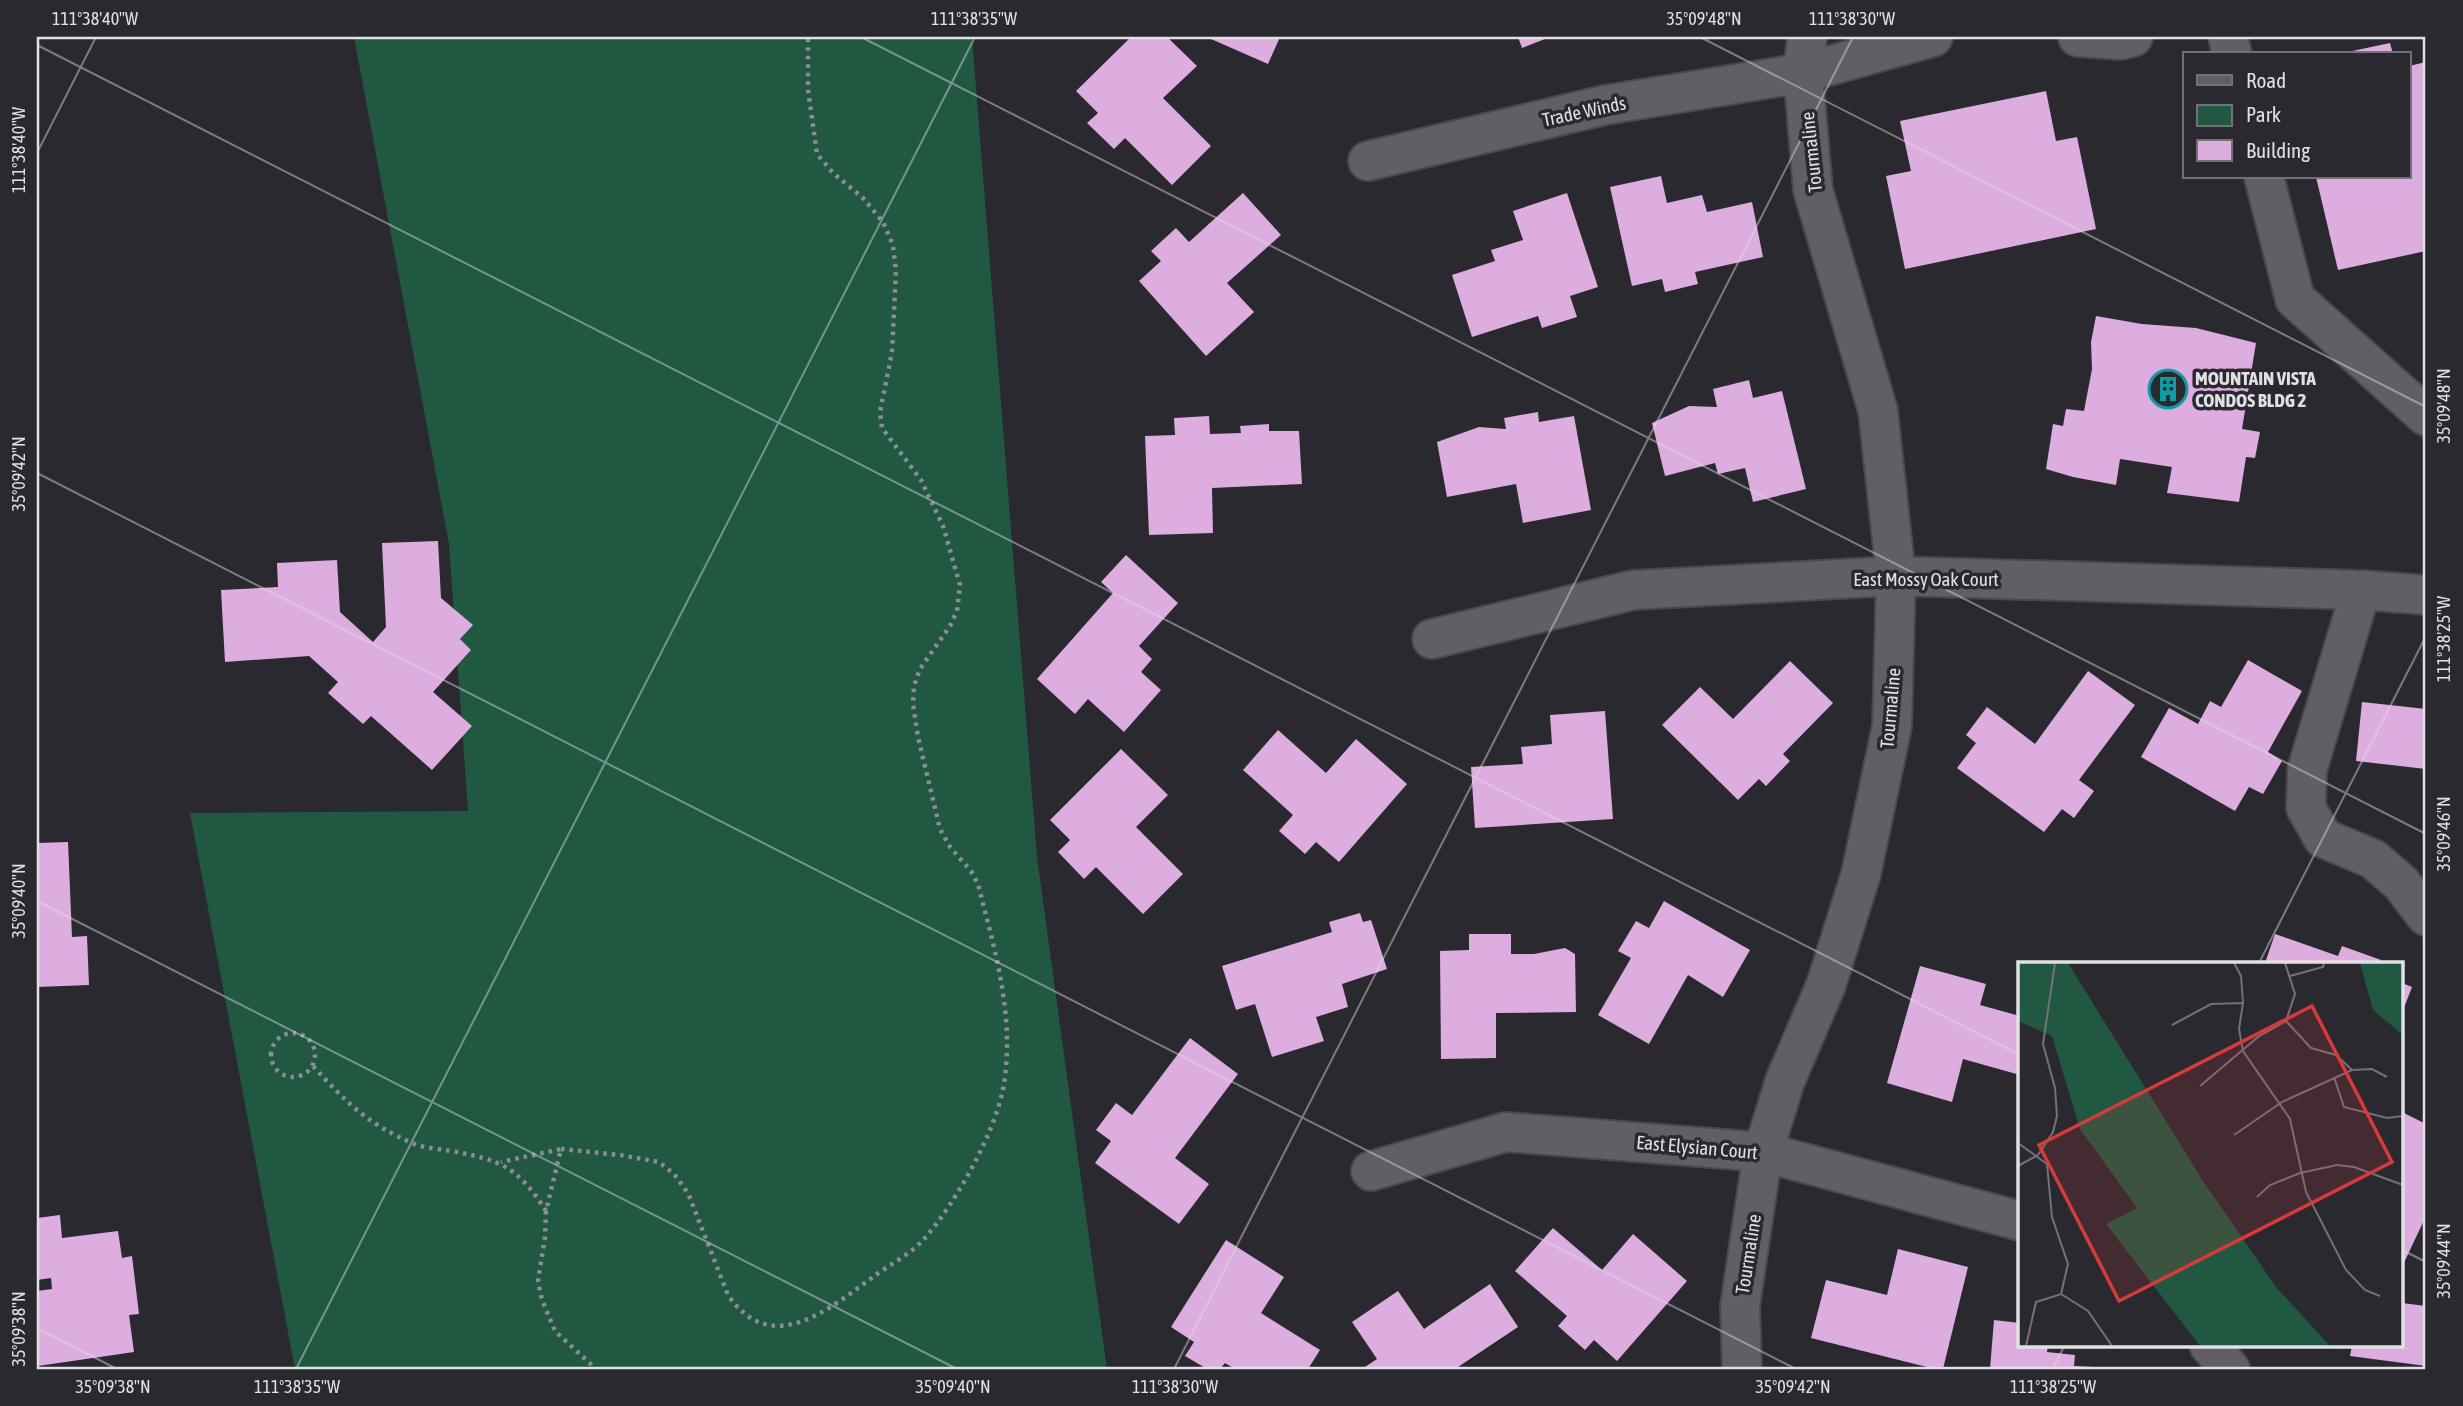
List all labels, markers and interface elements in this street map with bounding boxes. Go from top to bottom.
text: 111°38'40"W [52,8,138,29]
text: 111°38'35"W [931,8,1017,29]
text: 35°09'48"N [1666,8,1742,29]
text: 111°38'30"W [1809,8,1895,29]
legend [2183,52,2410,178]
text: Road [2246,68,2286,92]
street label: Trade Winds [1540,91,1628,131]
text: Park [2246,102,2281,126]
text: 111°38'40"W [8,107,29,193]
street label: Tourmaline [1796,111,1826,193]
text: Building [2246,138,2310,162]
place label: MOUNTAIN VISTA CONDOS BLDG 2 [2195,367,2317,411]
building icon: MOUNTAIN VISTA CONDOS BLDG 2 [2147,368,2189,410]
text: 35°09'48"N [2433,368,2454,444]
text: 35°09'42"N [8,436,29,512]
street label: East Mossy Oak Court [1853,568,1999,590]
text: 111°38'25"W [2433,596,2454,682]
street label: Tourmaline [1876,667,1904,749]
text: 35°09'46"N [2433,796,2454,872]
text: 35°09'40"N [8,863,29,939]
inset map [2018,962,2404,1346]
street label: East Elysian Court [1635,1131,1759,1163]
street label: Tourmaline [1731,1212,1765,1296]
text: 35°09'44"N [2433,1223,2454,1299]
text: 35°09'38"N [8,1291,29,1367]
text: 35°09'38"N [75,1376,151,1397]
text: 111°38'35"W [254,1376,340,1397]
text: 35°09'40"N [915,1376,991,1397]
text: 111°38'30"W [1132,1376,1218,1397]
text: 35°09'42"N [1755,1376,1831,1397]
text: 111°38'25"W [2010,1376,2096,1397]

